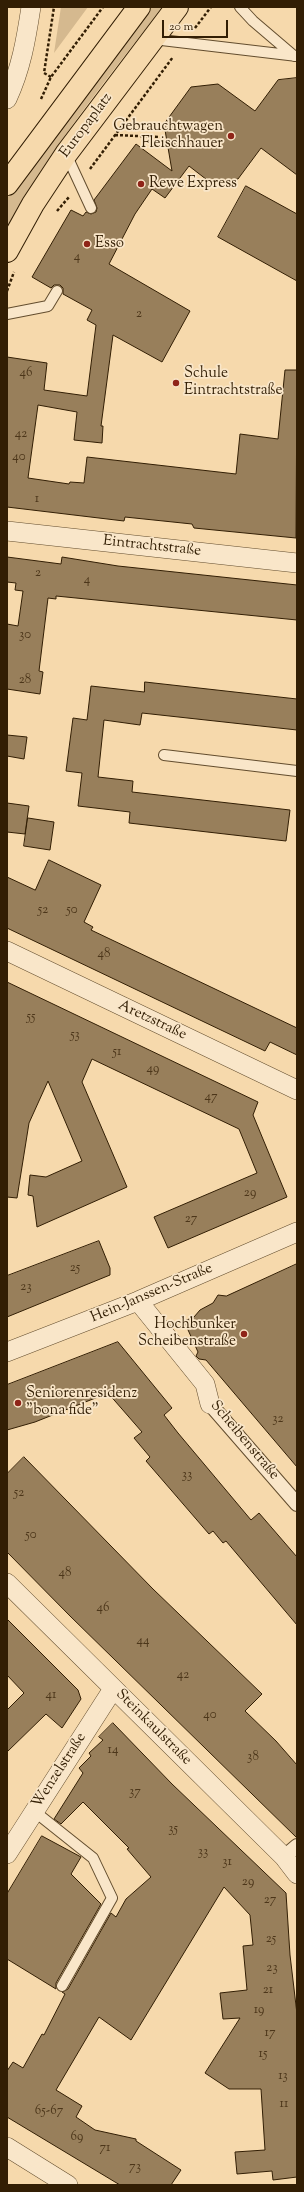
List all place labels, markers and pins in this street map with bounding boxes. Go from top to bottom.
place label: Gebrauchtwagen Fleischhauer [113,118,223,153]
marker: Gebrauchtwagen Fleischhauer [226,131,236,141]
place label: Rewe Express [149,175,237,193]
marker: Rewe Express [136,179,146,189]
place label: Esso [95,235,124,253]
marker: Esso [82,239,92,249]
place label: Schule Eintrachtstraße [184,365,282,400]
marker: Schule Eintrachtstraße [171,378,181,388]
place label: Hochbunker Scheibenstraße [138,1316,236,1351]
marker: Hochbunker Scheibenstraße [239,1329,249,1339]
place label: Seniorenresidenz "bona fide" [26,1385,137,1420]
marker: Seniorenresidenz "bona fide" [13,1398,23,1408]

